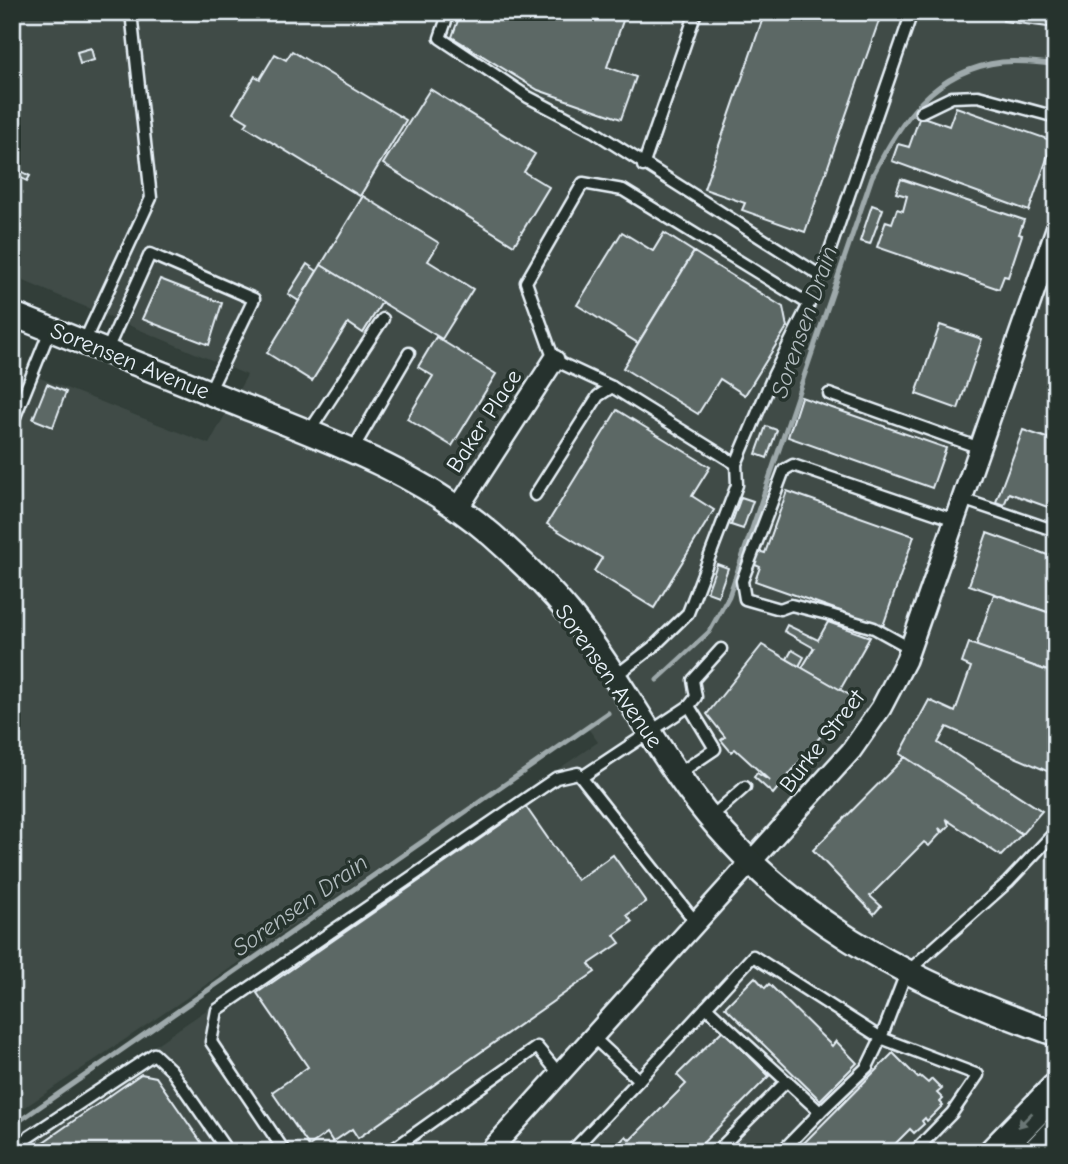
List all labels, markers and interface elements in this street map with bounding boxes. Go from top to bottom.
water label: Sorensen Drain [765,243,843,401]
street label: Sorensen Avenue [46,317,214,405]
street label: Baker Place [441,364,527,478]
street label: Sorensen Avenue [549,599,669,753]
street label: Burke Street [774,683,871,798]
water label: Sorensen Drain [227,848,373,962]
one-way arrow [1017,1112,1034,1129]

